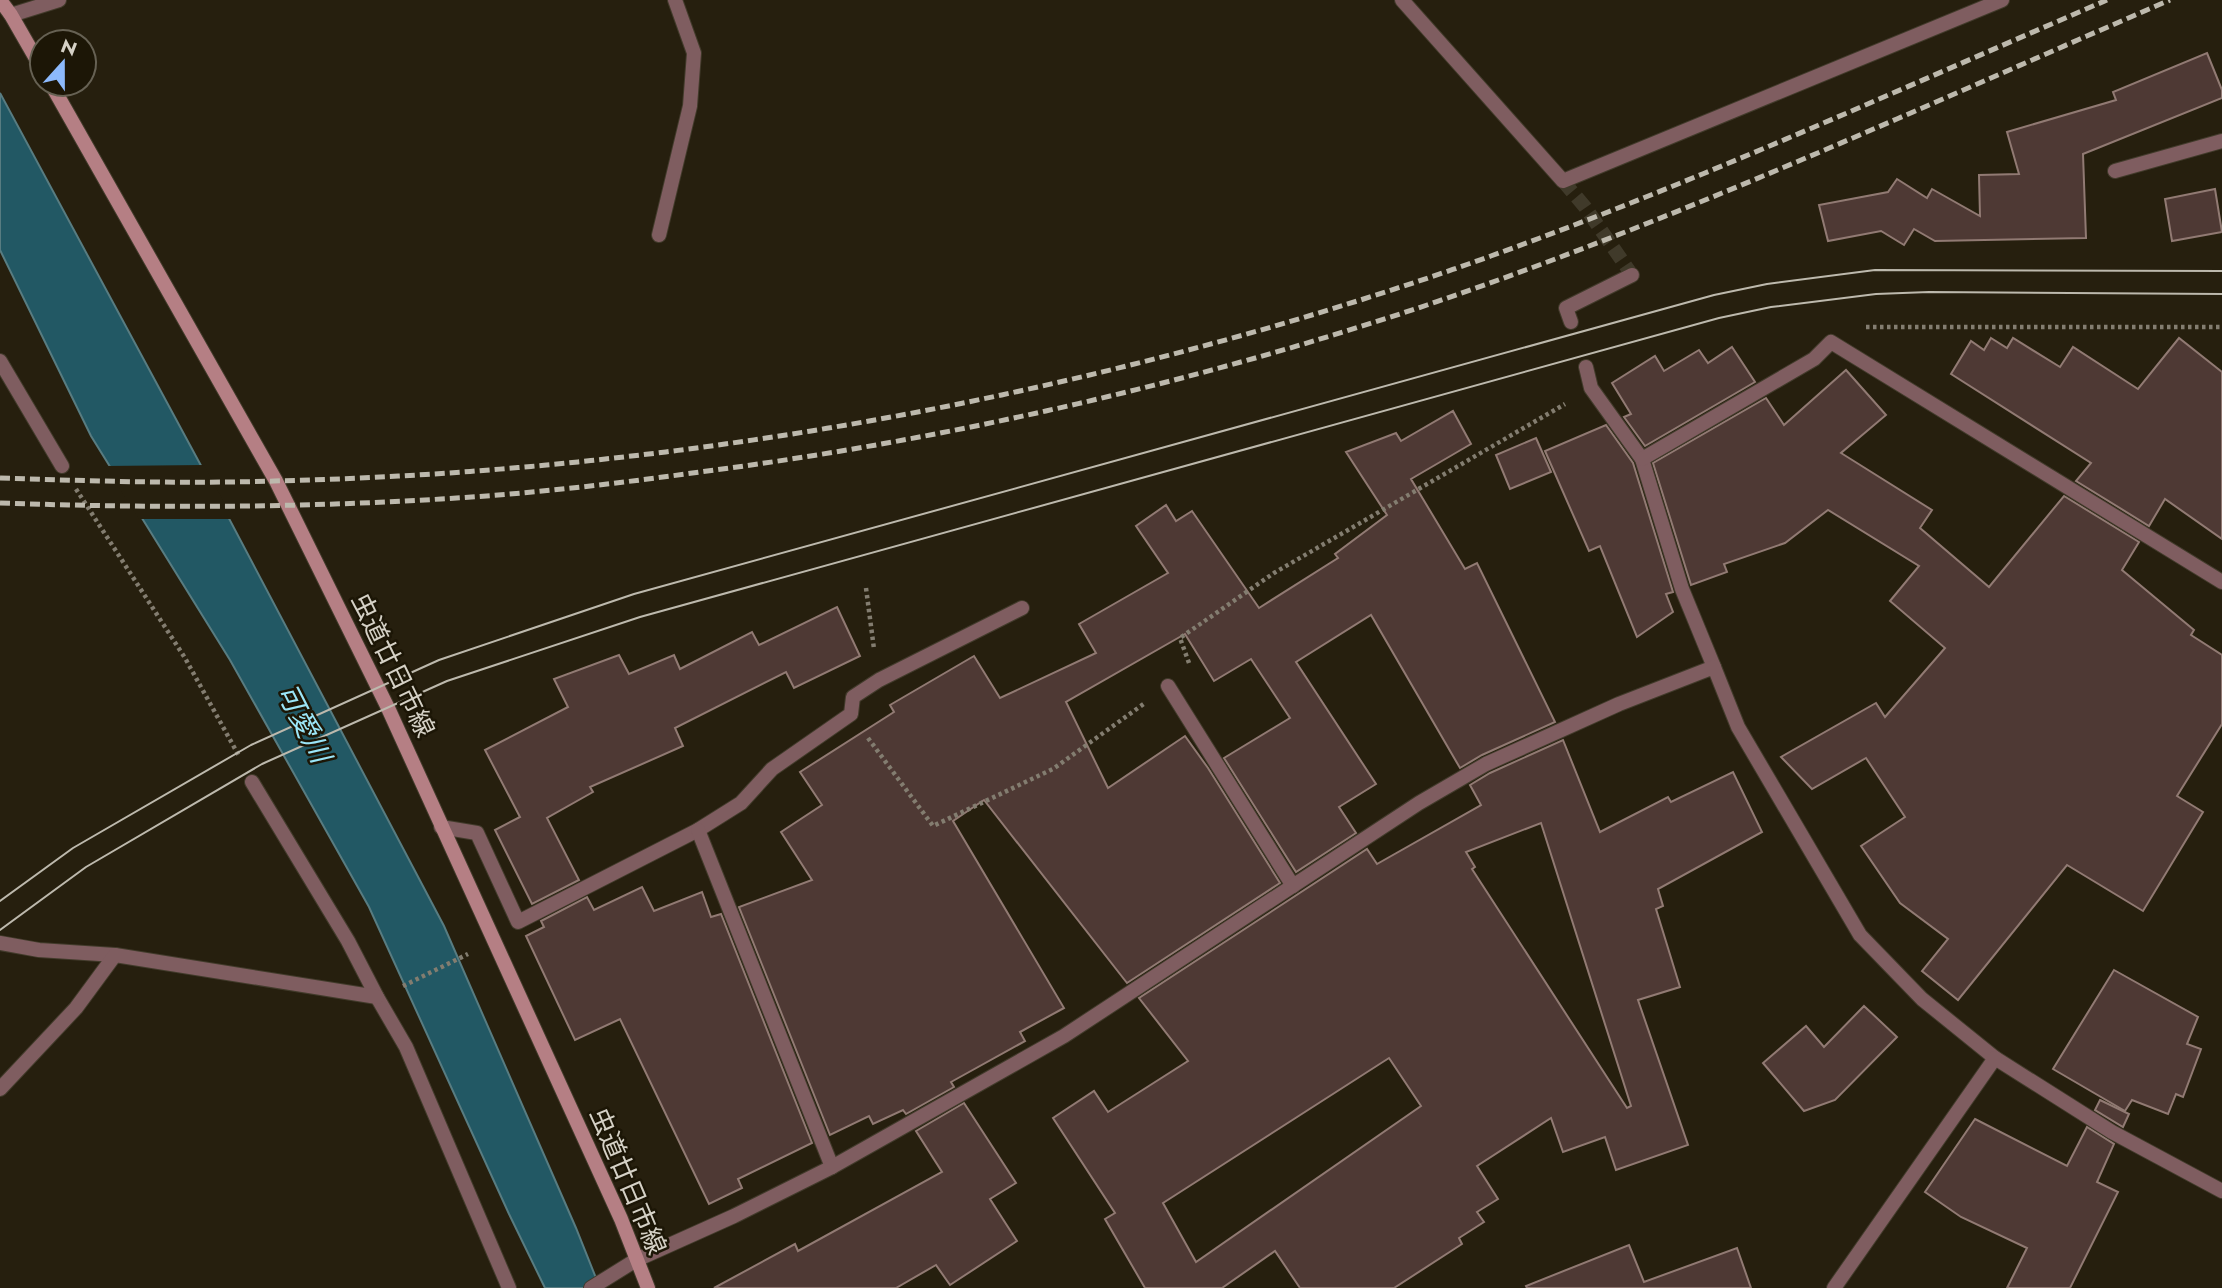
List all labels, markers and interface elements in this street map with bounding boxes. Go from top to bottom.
north arrow [28,28,98,98]
text: N [57,32,81,63]
street label: 虫道廿日市線 [342,587,444,743]
water label: 可愛川 [266,676,342,773]
street label: 虫道廿日市線 [580,1102,676,1260]

